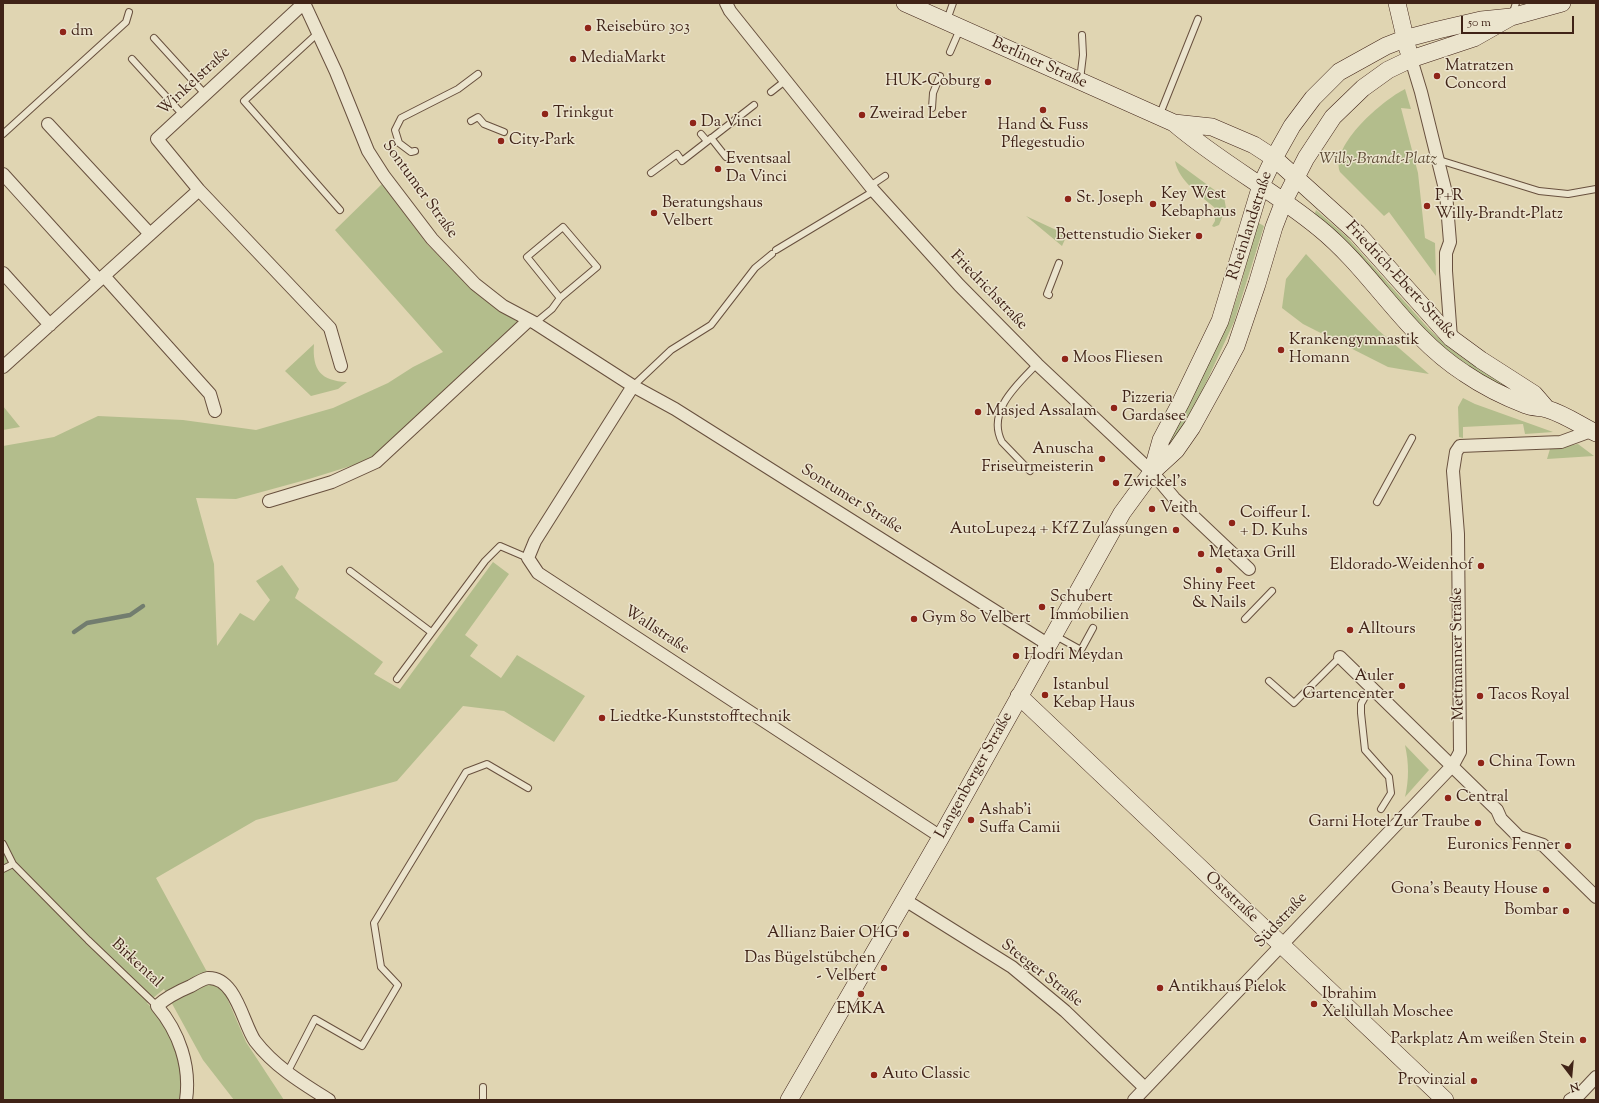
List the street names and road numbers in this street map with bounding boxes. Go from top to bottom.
street label: Berliner Straße [988,34,1090,94]
street label: Winkelstraße [155,44,235,120]
street label: Sontumer Straße [377,137,461,243]
street label: Rheinlandstraße [1224,169,1278,283]
street label: Friedrich-Ebert-Straße [1340,218,1460,344]
street label: Friedrichstraße [945,247,1031,335]
street label: Sontumer Straße [797,461,905,539]
street label: Mettmanner Straße [1448,587,1470,721]
street label: Wallstraße [620,603,692,659]
street label: Langenberger Straße [932,709,1018,843]
street label: Oststraße [1200,868,1262,928]
street label: Südstraße [1252,889,1312,953]
street label: Birkental [106,936,166,992]
street label: Steeger Straße [996,936,1086,1012]

